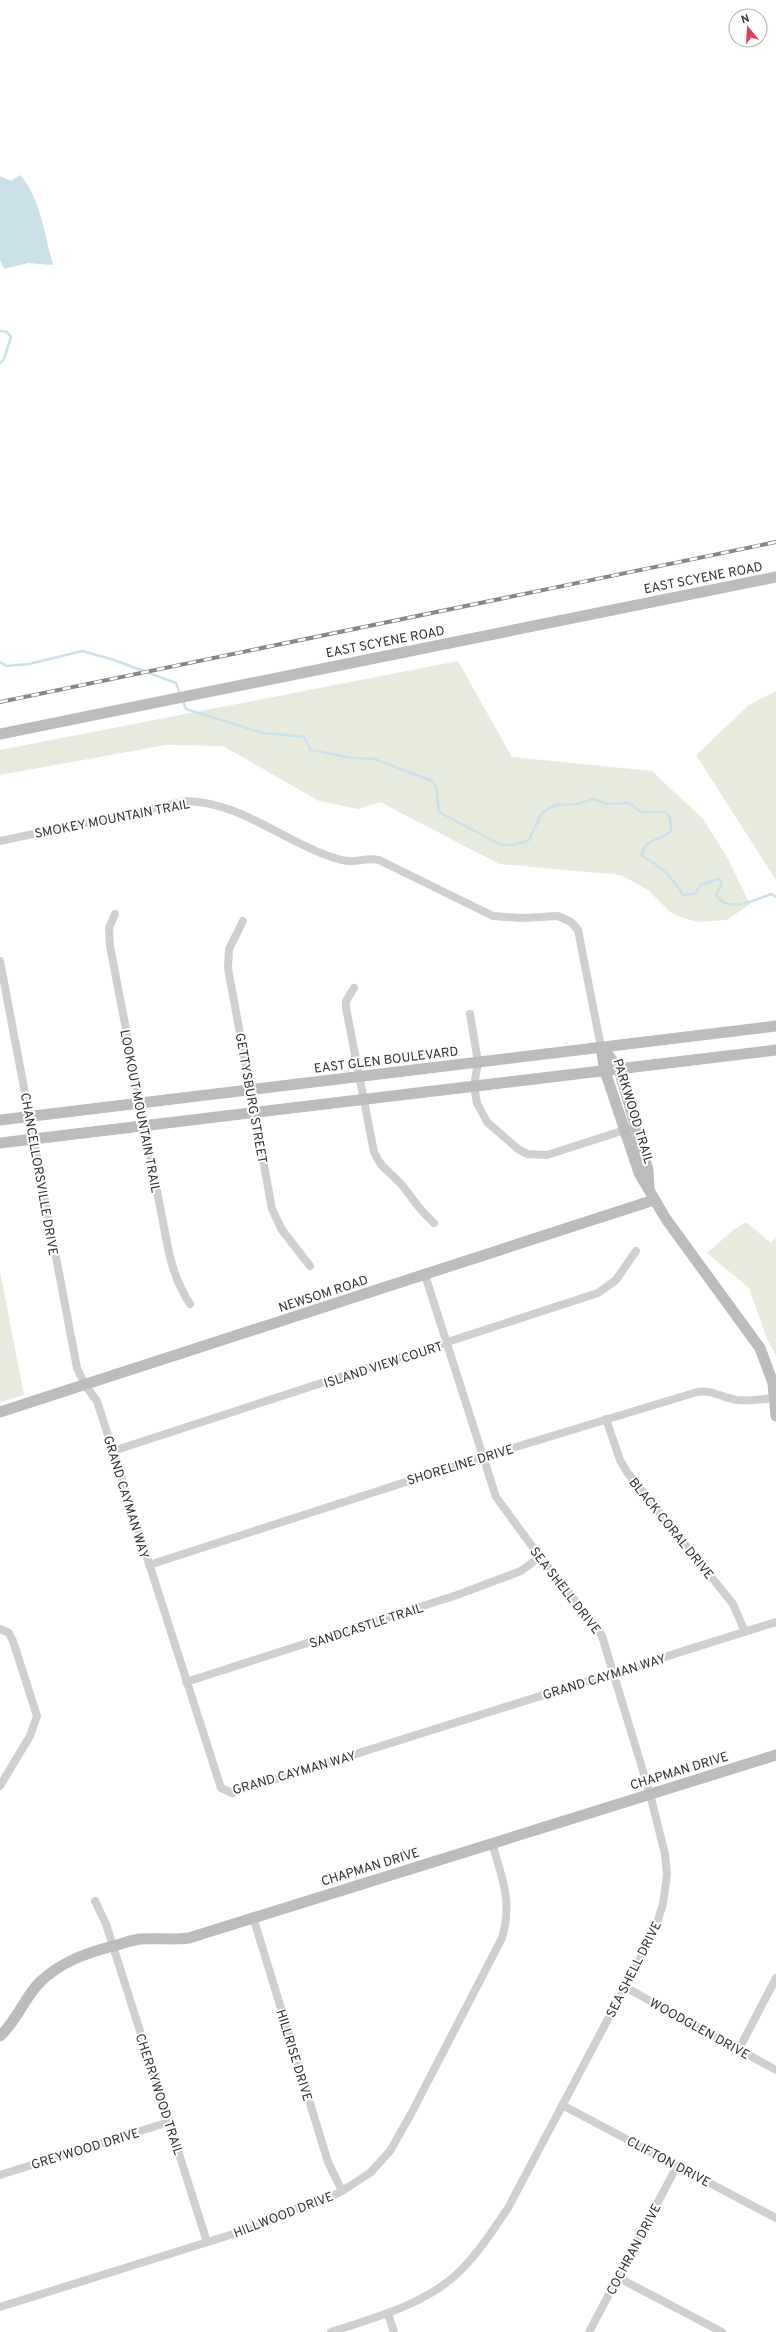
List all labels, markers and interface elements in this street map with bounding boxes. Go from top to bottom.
north arrow [728,8,768,48]
text: N [739,12,751,27]
street label: EAST SCYENE ROAD [643,560,764,598]
street label: EAST SCYENE ROAD [325,624,446,662]
street label: SMOKEY MOUNTAIN TRAIL [33,797,191,843]
street label: LOOKOUT MOUNTAIN TRAIL [115,1028,163,1194]
street label: GETTYSBURG STREET [231,1032,269,1165]
street label: EAST GLEN BOULEVARD [313,1044,459,1078]
street label: PARKWOOD TRAIL [608,1057,656,1166]
street label: CHANCELLORSVILLE DRIVE [16,1092,60,1257]
street label: NEWSOM ROAD [277,1273,370,1317]
street label: ISLAND VIEW COURT [322,1339,445,1393]
street label: GRAND CAYMAN WAY [99,1434,151,1561]
street label: SHORELINE DRIVE [405,1442,516,1490]
street label: BLACK CORAL DRIVE [625,1475,716,1583]
street label: SEA SHELL DRIVE [525,1545,603,1638]
street label: SANDCASTLE TRAIL [308,1601,426,1653]
street label: GRAND CAYMAN WAY [541,1652,668,1704]
street label: GRAND CAYMAN WAY [231,1749,358,1799]
street label: CHAPMAN DRIVE [628,1749,731,1794]
street label: CHAPMAN DRIVE [319,1845,422,1890]
street label: SEA SHELL DRIVE [604,1919,666,2021]
street label: WOODGLEN DRIVE [646,1996,752,2064]
street label: HILLRISE DRIVE [272,2008,315,2103]
street label: CHERRYWOOD TRAIL [131,2032,185,2157]
street label: GREYWOOD DRIVE [30,2126,142,2174]
street label: CLIFTON DRIVE [623,2134,713,2192]
street label: HILLWOOD DRIVE [231,2189,336,2242]
street label: COCHRAN DRIVE [604,2201,666,2298]

